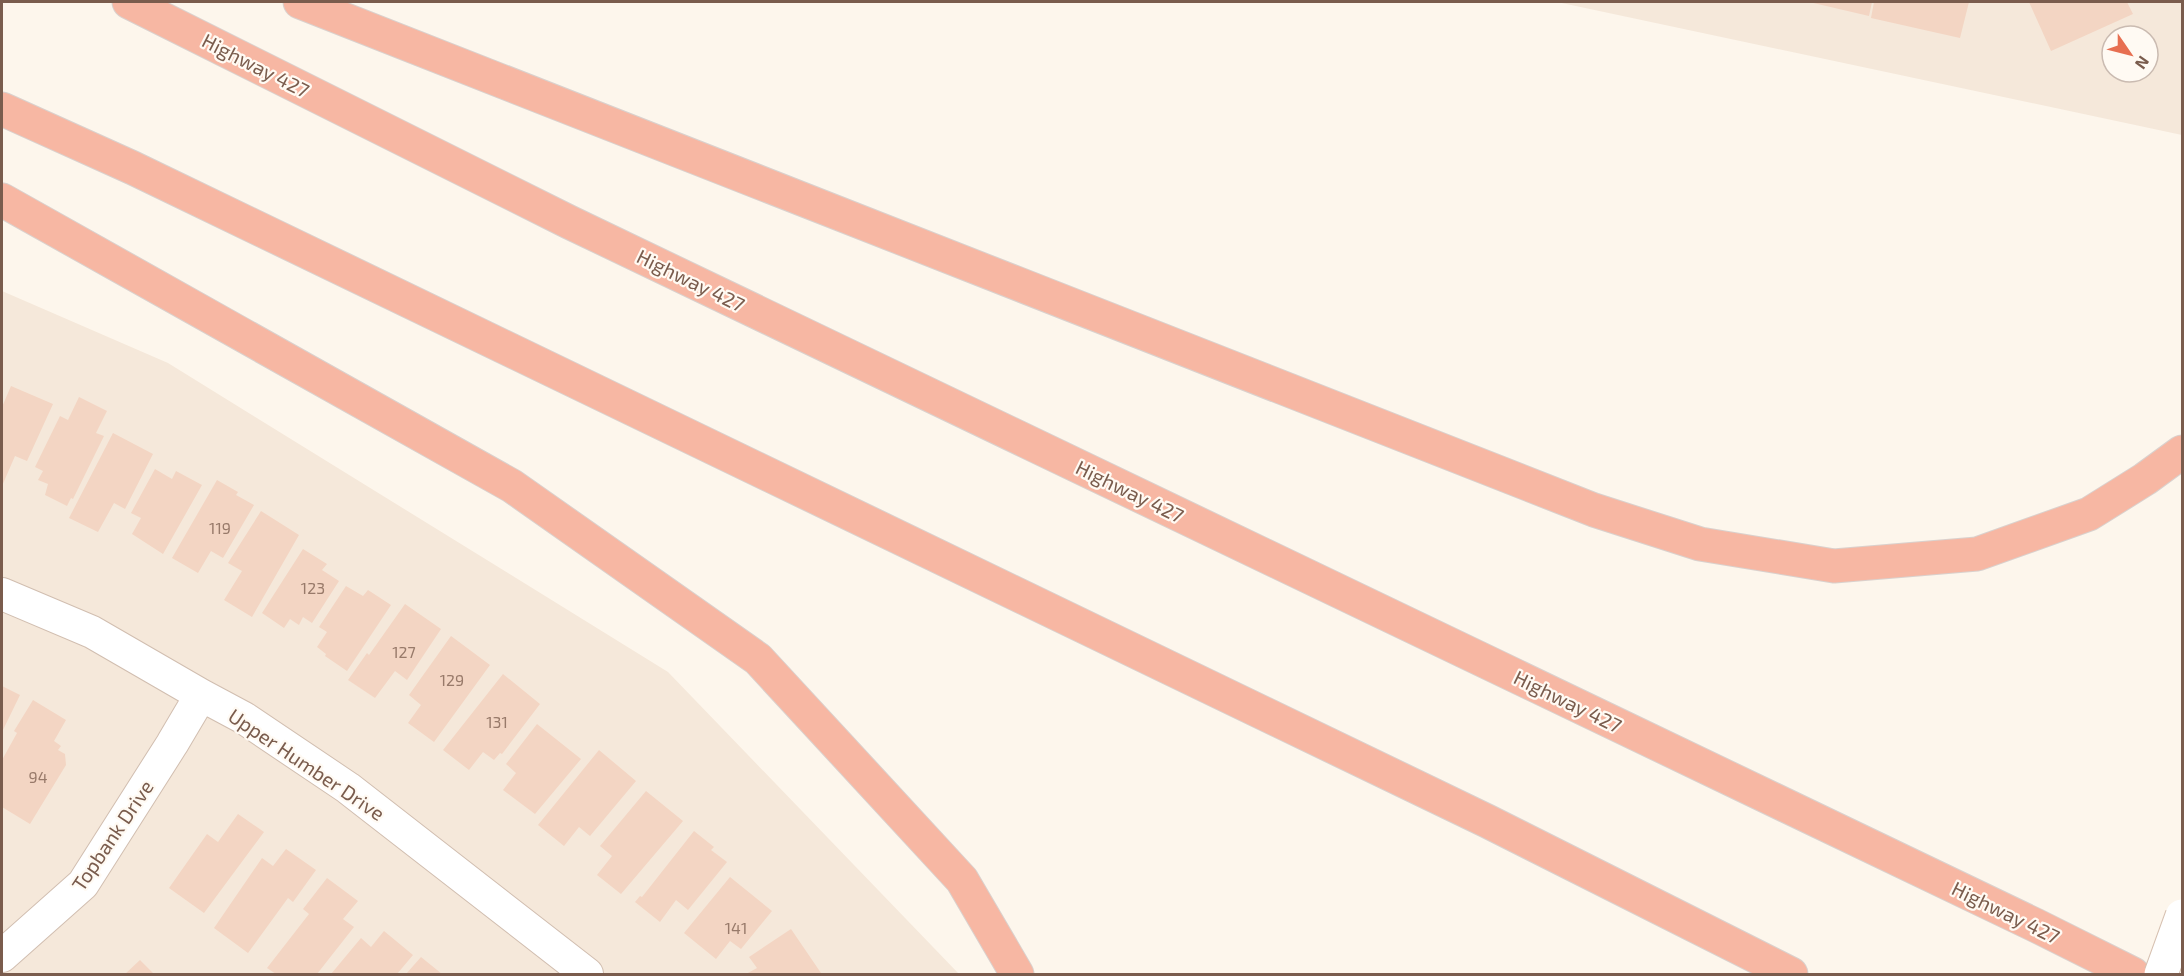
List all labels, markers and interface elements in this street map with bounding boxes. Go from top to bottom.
north arrow [2100,24,2160,84]
street label: Highway 427 [198,28,314,102]
text: N [2132,53,2154,73]
street label: Highway 427 [633,244,749,316]
street label: Highway 427 [1072,455,1188,527]
house number: 119 [209,518,231,537]
house number: 123 [301,578,325,597]
house number: 127 [392,642,416,661]
street label: Highway 427 [1510,665,1626,737]
house number: 129 [440,670,464,689]
street label: Upper Humber Drive [224,703,390,825]
house number: 131 [486,712,508,731]
house number: 94 [29,767,48,786]
street label: Topbank Drive [66,775,158,895]
street label: Highway 427 [1948,876,2064,948]
house number: 141 [725,918,747,937]

